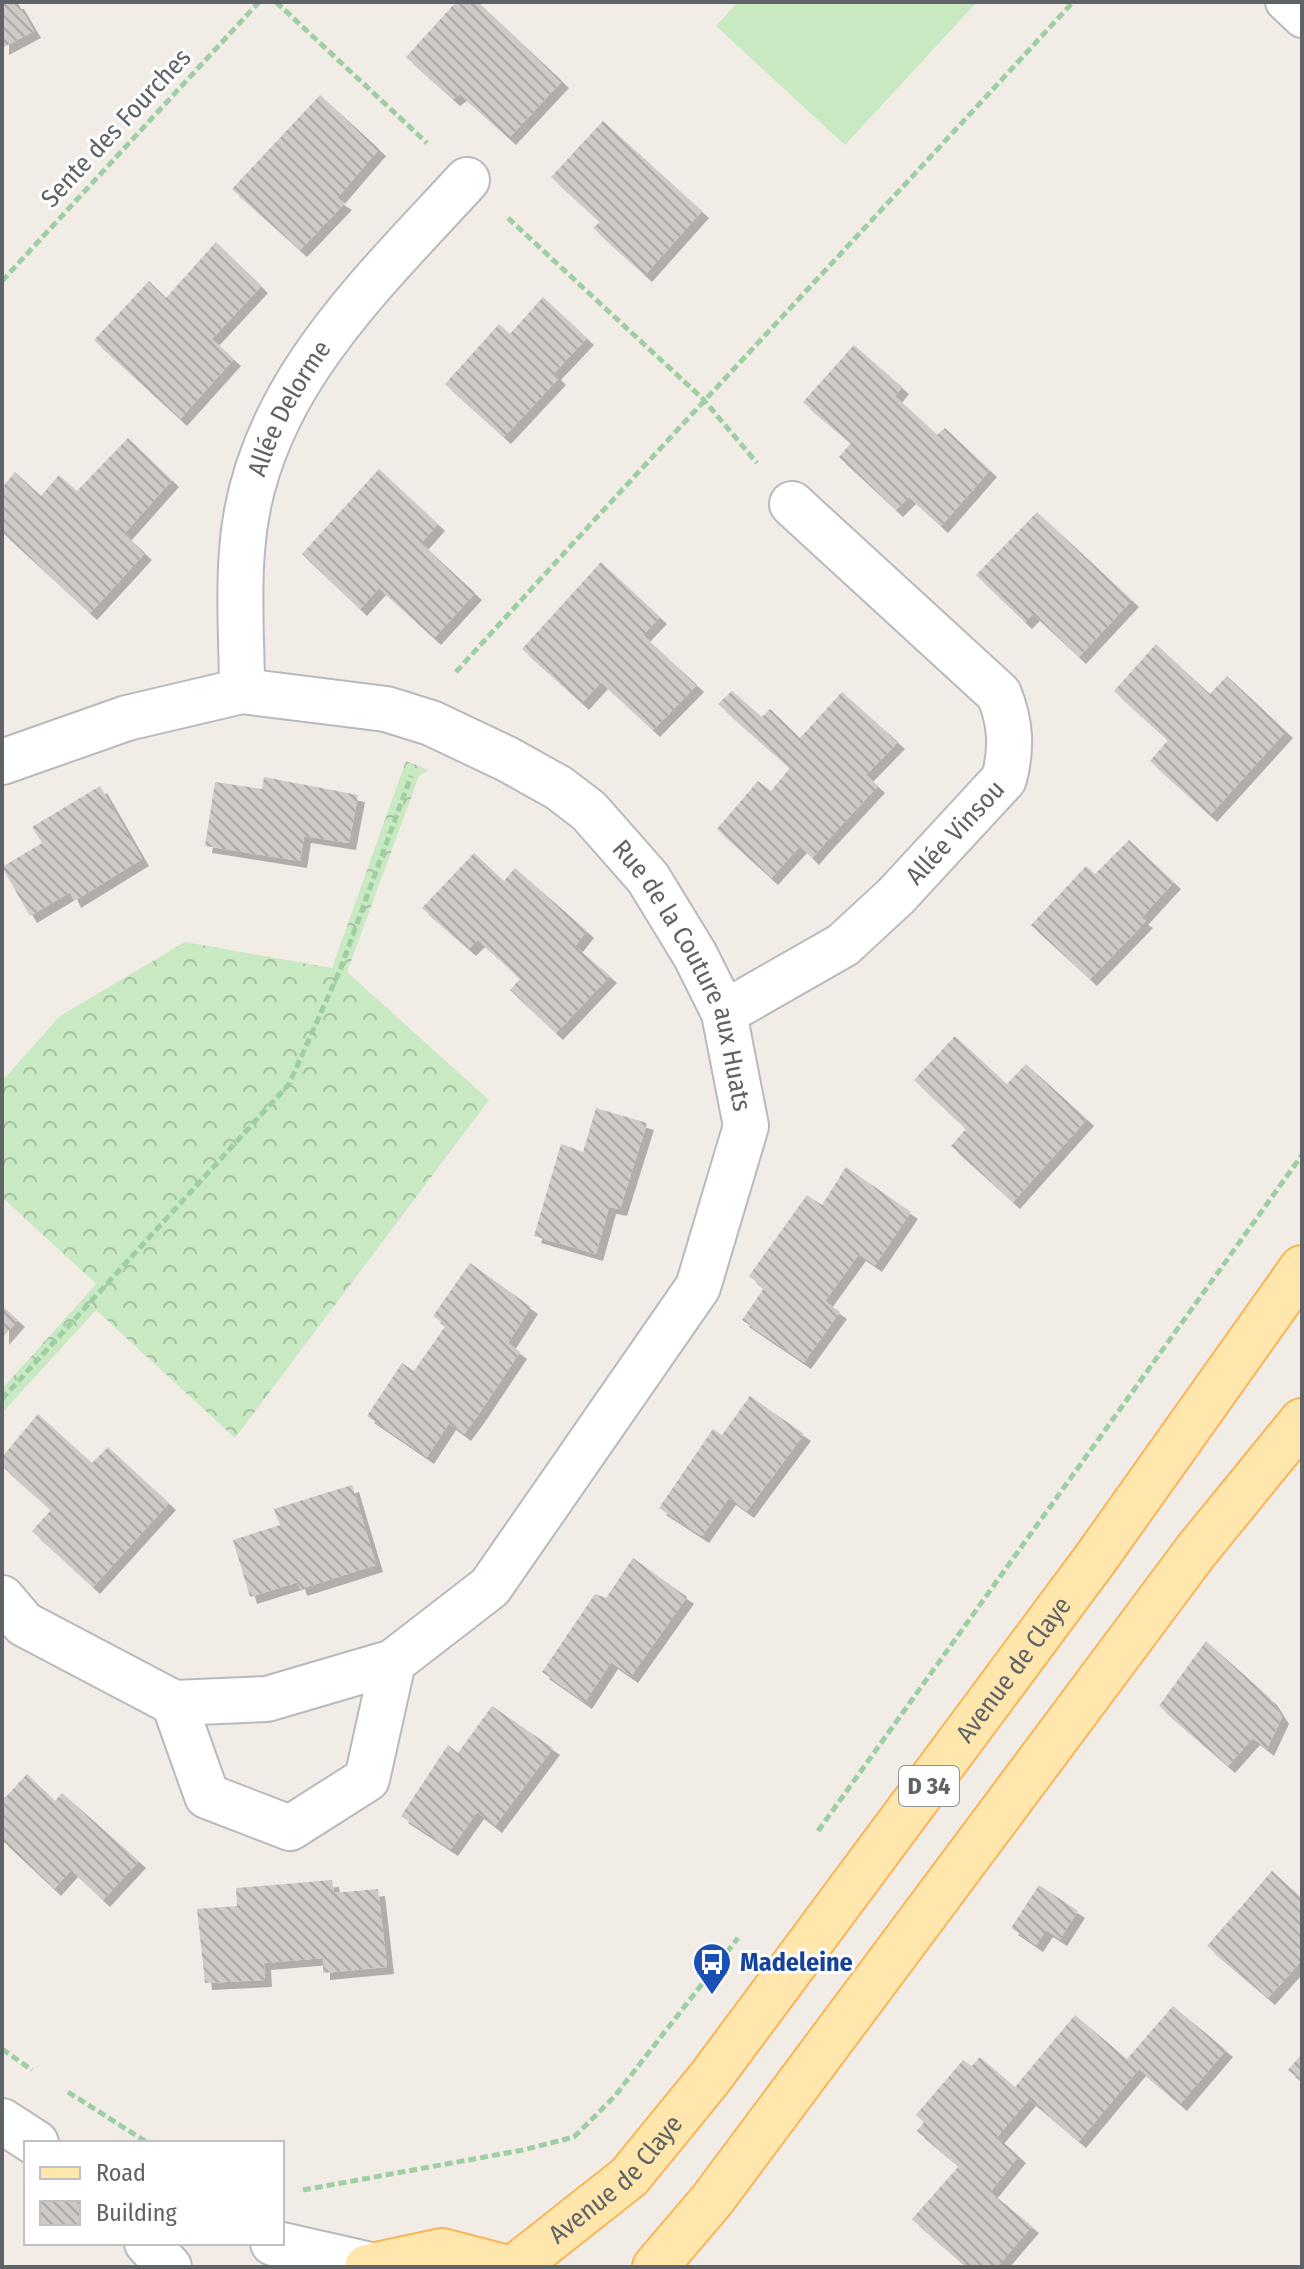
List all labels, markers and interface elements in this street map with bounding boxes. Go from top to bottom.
street label: Sente des Fourches [35,42,197,214]
street label: Allée Delorme [241,334,337,480]
street label: Allée Vinsou [899,774,1011,891]
street label: Rue de la Couture aux Huats [606,833,758,1114]
street label: Avenue de Claye [949,1590,1077,1748]
road number: D 34 [899,1766,959,1806]
bus stop icon: Madeleine [691,1941,733,1996]
place label: Madeleine [740,1947,853,1978]
street label: Avenue de Claye [542,2109,689,2250]
legend [24,2141,284,2245]
text: Road [96,2159,146,2187]
text: Building [96,2199,178,2227]

